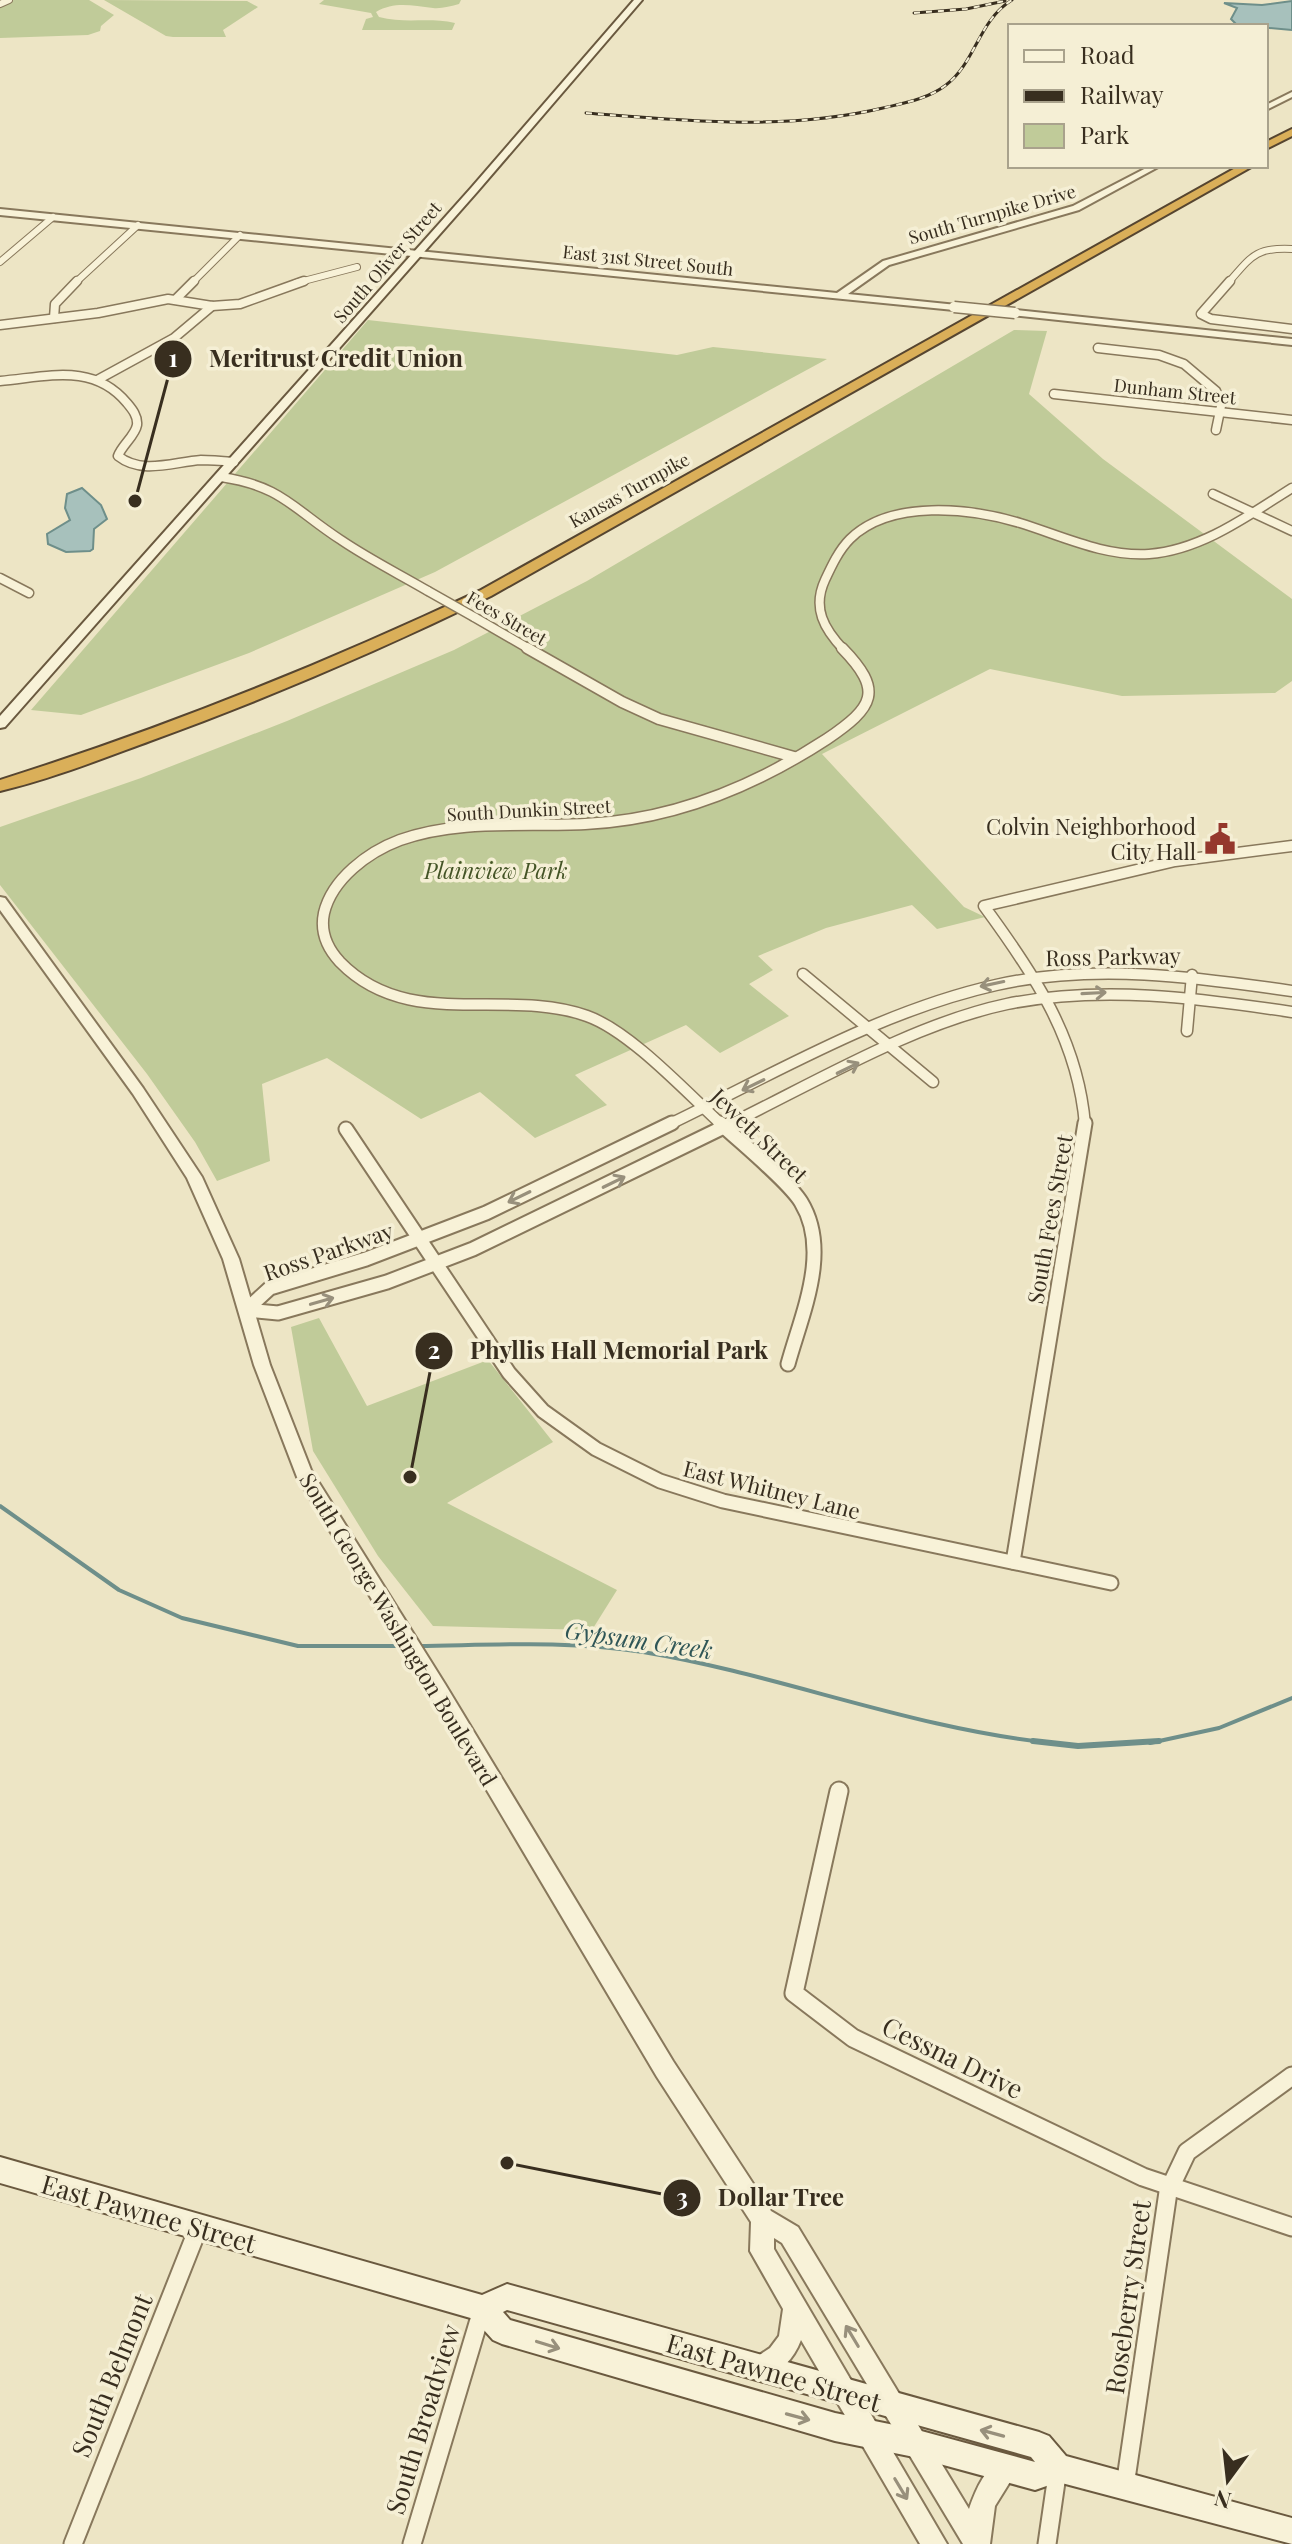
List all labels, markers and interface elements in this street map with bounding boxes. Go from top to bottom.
legend [1008,24,1268,168]
text: Road [1080,38,1135,70]
text: Railway [1080,78,1164,110]
text: Park [1080,118,1130,150]
street label: South Turnpike Drive [906,179,1078,249]
street label: South Oliver Street [328,196,447,328]
street label: East 31st Street South [562,239,735,281]
callout: Meritrust Credit Union [153,335,480,383]
text: 1 [168,341,178,373]
text: Meritrust Credit Union [209,341,463,373]
street label: Dunham Street [1113,373,1238,409]
street label: Kansas Turnpike [565,447,693,533]
street label: Fees Street [463,585,552,651]
street label: South Dunkin Street [446,794,612,826]
place label: Colvin Neighborhood City Hall [986,811,1196,866]
public building icon: Colvin Neighborhood City Hall [1203,822,1237,856]
park label: Plainview Park [423,855,568,885]
street label: Ross Parkway [1045,940,1181,972]
one-way arrow [980,977,1005,992]
one-way arrow [1080,985,1107,1000]
one-way arrow [835,1059,859,1075]
one-way arrow [742,1077,766,1093]
street label: Jewett Street [704,1080,816,1190]
street label: South Fees Street [1019,1131,1079,1306]
one-way arrow [602,1174,626,1189]
one-way arrow [508,1191,531,1206]
street label: Ross Parkway [259,1215,397,1287]
one-way arrow [309,1292,335,1307]
callout: Phyllis Hall Memorial Park [414,1327,785,1375]
text: 2 [428,1333,440,1365]
text: Phyllis Hall Memorial Park [470,1333,769,1365]
street label: East Whitney Lane [680,1452,864,1526]
street label: South George Washington Boulevard [293,1467,505,1791]
water label: Gypsum Creek [563,1613,715,1665]
street label: Cessna Drive [877,2008,1029,2106]
street label: East Pawnee Street [38,2166,261,2261]
callout: Dollar Tree [662,2174,861,2222]
text: 3 [676,2180,688,2212]
text: Dollar Tree [718,2180,844,2212]
street label: Roseberry Street [1096,2197,1158,2396]
street label: South Belmont [62,2287,160,2462]
street label: South Broadview [376,2320,468,2518]
street label: East Pawnee Street [663,2325,886,2420]
one-way arrow [844,2325,860,2348]
one-way arrow [534,2338,560,2353]
one-way arrow [784,2410,810,2425]
one-way arrow [980,2425,1006,2440]
north arrow [1188,2440,1268,2520]
one-way arrow [893,2477,909,2500]
text: N [1211,2484,1234,2517]

